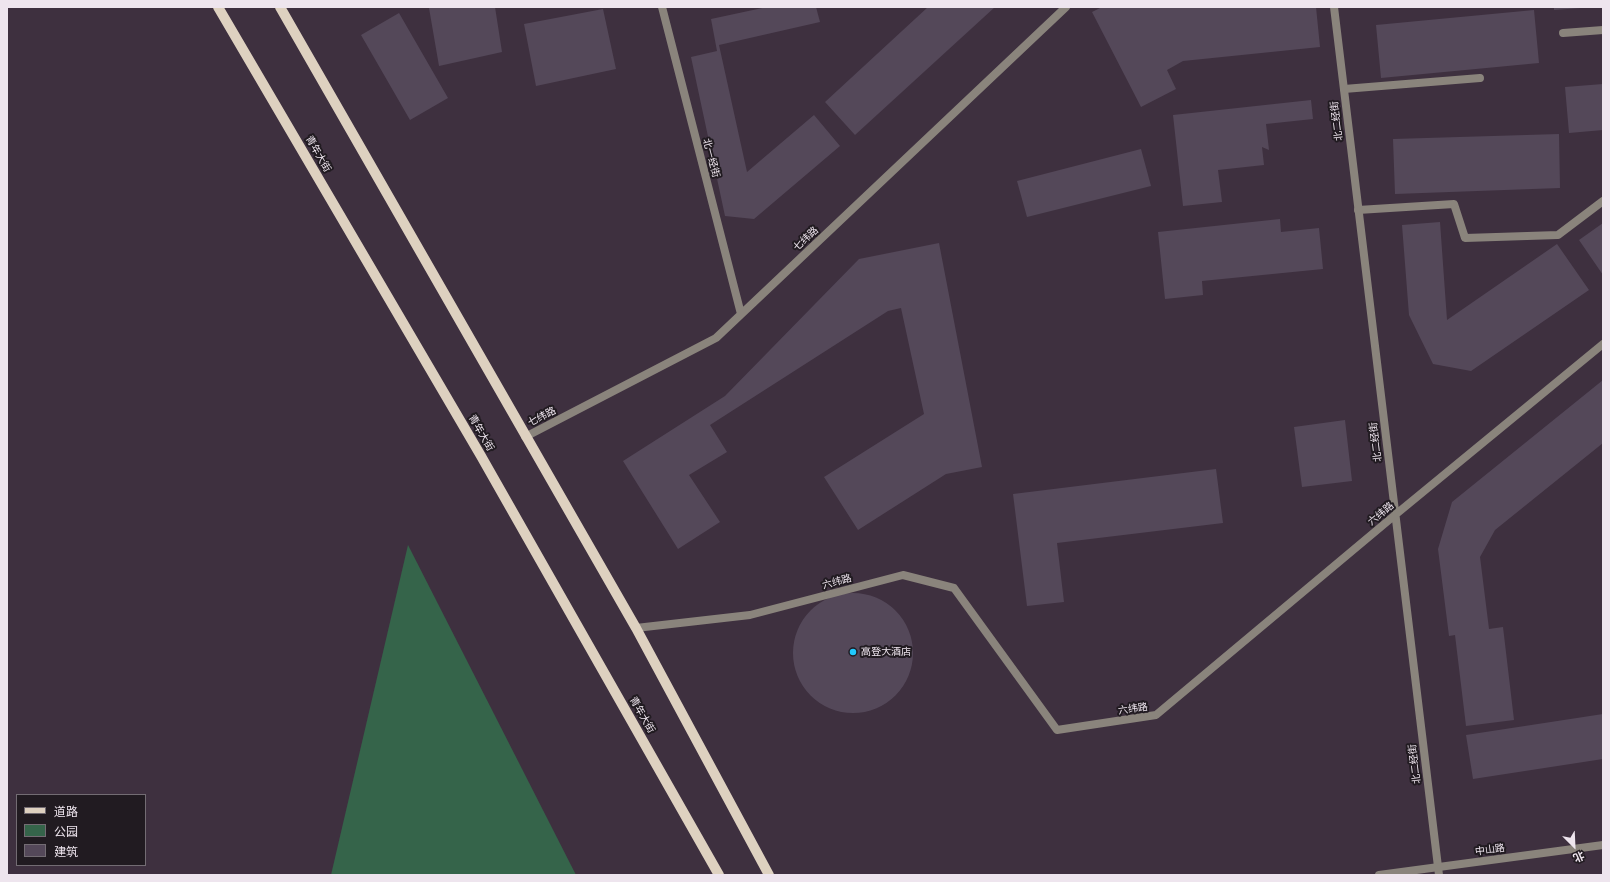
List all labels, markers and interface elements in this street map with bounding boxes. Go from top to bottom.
street label: 北二经街 [1329,100,1345,142]
street label: 青年大街 [303,134,333,174]
street label: 北一经街 [700,137,722,179]
street label: 七纬路 [791,224,821,254]
street label: 七纬路 [526,405,558,429]
street label: 青年大街 [466,413,496,453]
street label: 北二经街 [1368,421,1384,463]
street label: 六纬路 [1366,500,1396,528]
street label: 六纬路 [821,572,853,592]
place label: 高登大酒店 [861,646,911,658]
marker: 高登大酒店 [848,647,858,657]
street label: 青年大街 [627,695,657,735]
street label: 六纬路 [1117,701,1149,717]
street label: 北二经街 [1407,743,1423,785]
legend [16,794,146,866]
text: 道路 [54,804,78,819]
text: 公园 [54,824,78,839]
north arrow [1554,826,1594,866]
street label: 中山路 [1474,842,1506,858]
text: 建筑 [54,844,78,859]
text: 北 [1571,848,1587,866]

